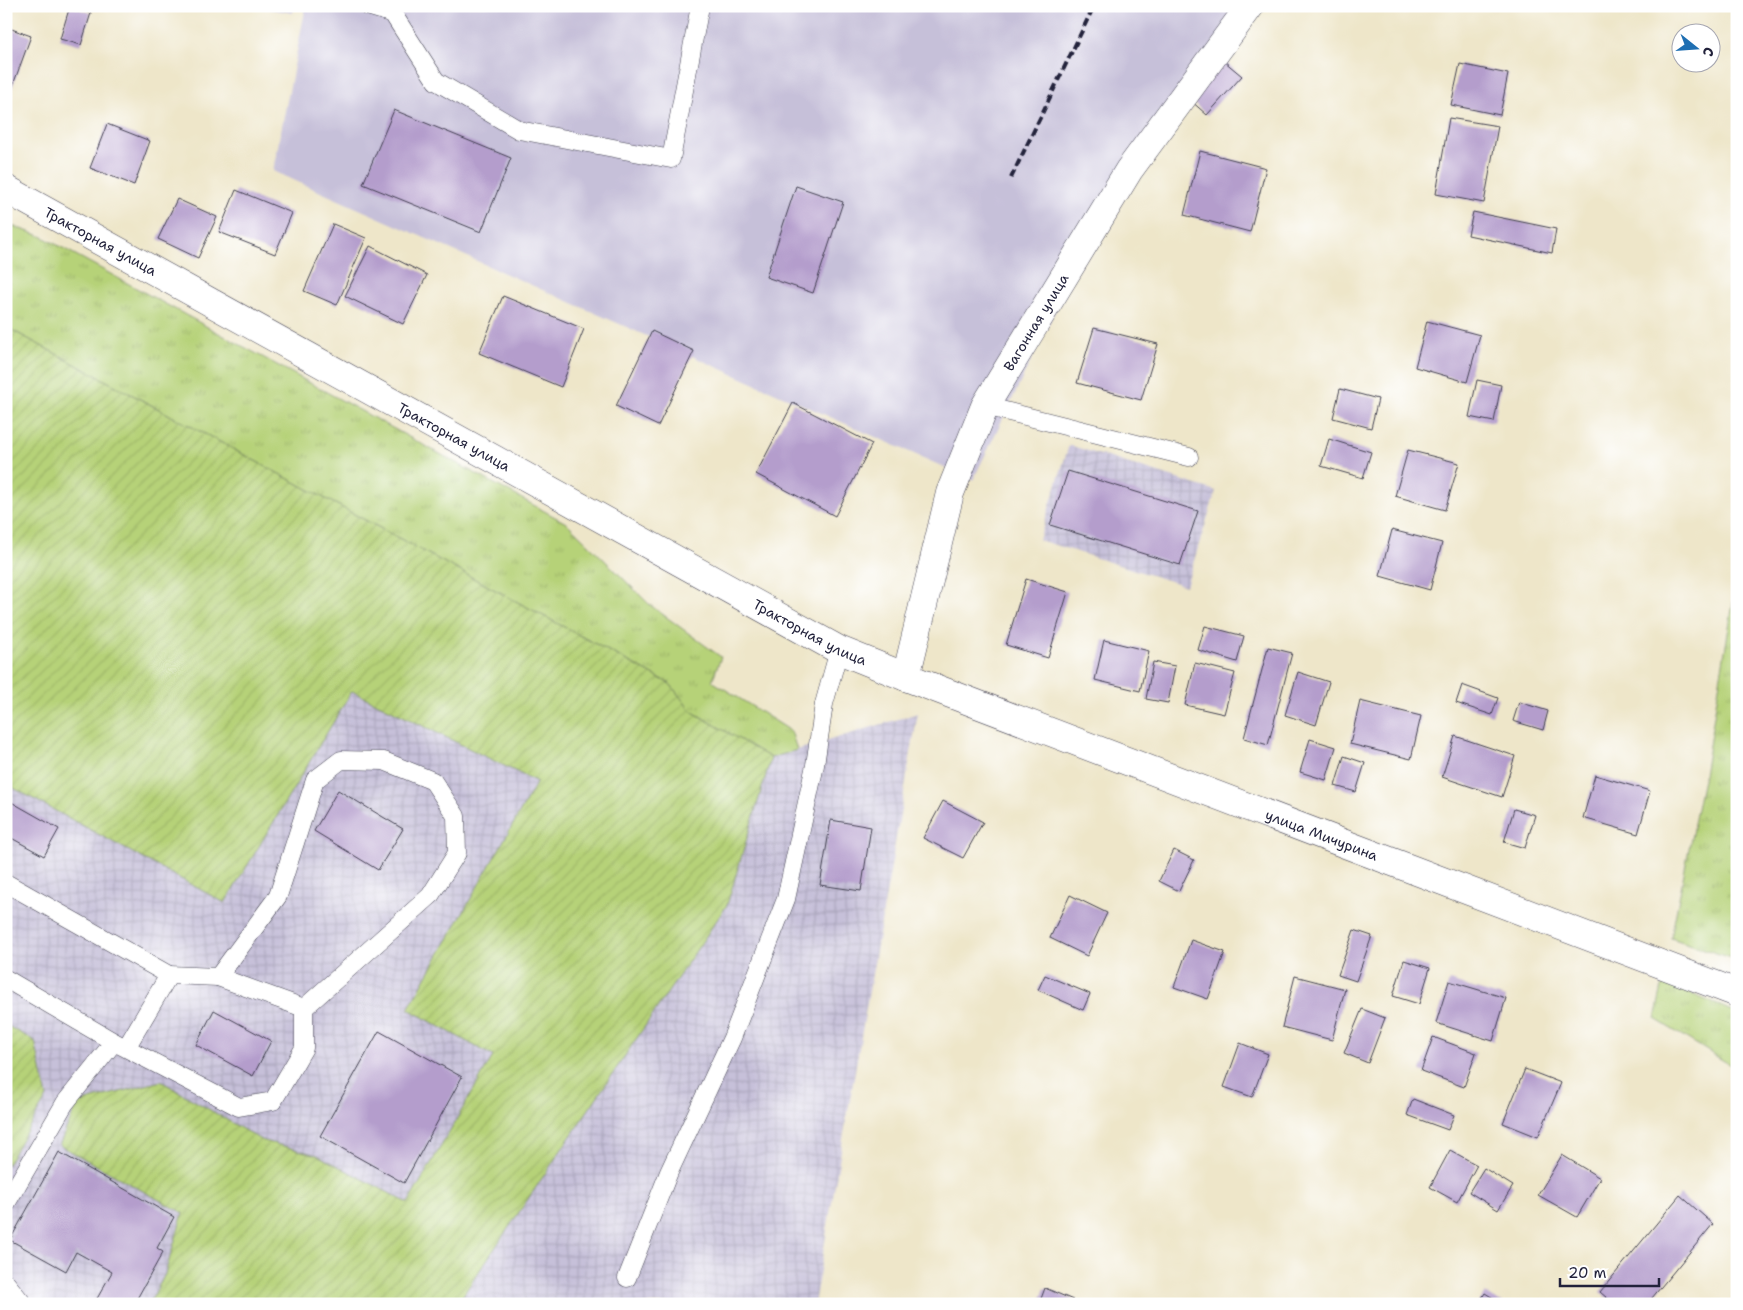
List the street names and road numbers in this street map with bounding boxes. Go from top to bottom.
street label: Тракторная улица [41,203,160,280]
street label: Вагонная улица [1000,270,1073,374]
street label: Тракторная улица [394,399,514,475]
street label: Тракторная улица [750,595,870,669]
street label: улица Мичурина [1263,805,1381,865]

